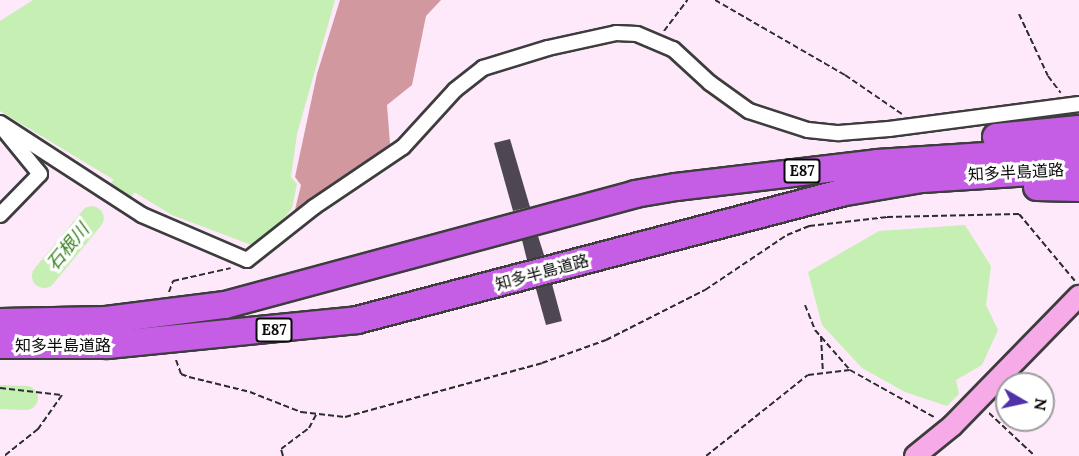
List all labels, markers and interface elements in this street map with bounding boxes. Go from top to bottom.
road number: E87 [782,159,822,183]
street label: 知多半島道路 [968,160,1064,184]
water label: 石根川 [42,219,94,275]
street label: 知多半島道路 [493,250,591,294]
road number: E87 [254,318,294,342]
street label: 知多半島道路 [15,335,111,355]
north arrow [995,372,1055,432]
text: N [1030,397,1052,412]

